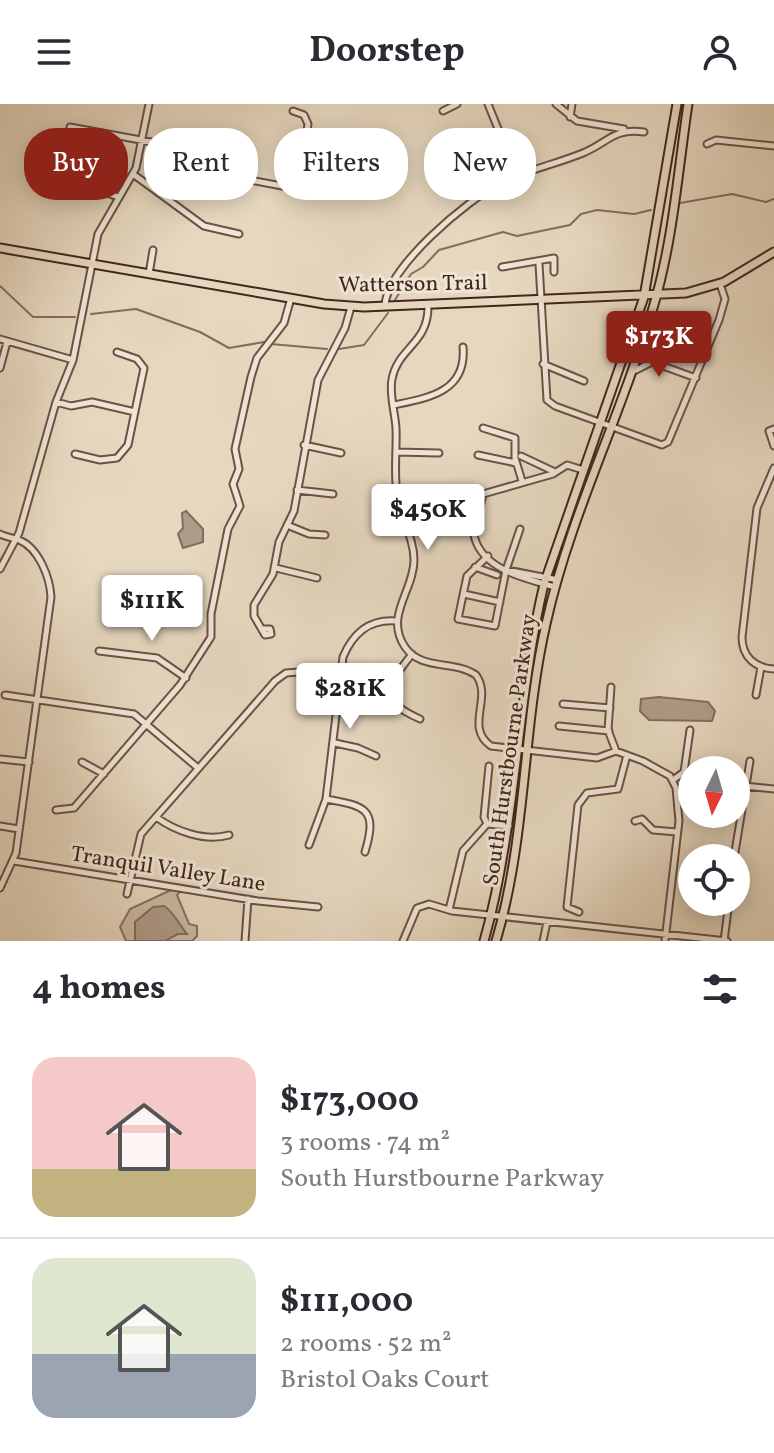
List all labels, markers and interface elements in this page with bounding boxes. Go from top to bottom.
text: Doorstep [309,27,465,77]
icon: menu [32,30,76,74]
icon: person [698,30,742,74]
chip: Buy [24,128,128,200]
chip: Rent [144,128,258,200]
chip: Filters [274,128,408,200]
chip: New [424,128,536,200]
street label: Watterson Trail [338,268,488,302]
pin: $173K [603,311,715,379]
text: $173K [624,319,694,355]
pin: $450K [372,484,484,552]
text: $450K [390,492,467,528]
pin: $111K [96,575,208,643]
text: $111K [120,583,184,619]
street label: South Hurstbourne Parkway [477,612,545,888]
pin: $281K [294,663,406,731]
text: $281K [314,671,386,707]
north arrow [678,756,750,828]
map controls [678,756,750,916]
street label: Tranquil Valley Lane [68,839,268,901]
button: locate [678,844,750,916]
text: 4 homes [32,966,166,1013]
icon: filters [698,967,742,1011]
text: $173,000 [280,1078,419,1125]
icon: home [96,1089,192,1185]
text: 3 rooms · 74 m² [280,1125,450,1161]
text: South Hurstbourne Parkway [280,1161,604,1197]
text: $111,000 [280,1279,413,1326]
icon: home [96,1290,192,1386]
text: 2 rooms · 52 m² [280,1326,452,1362]
text: Bristol Oaks Court [280,1362,489,1398]

